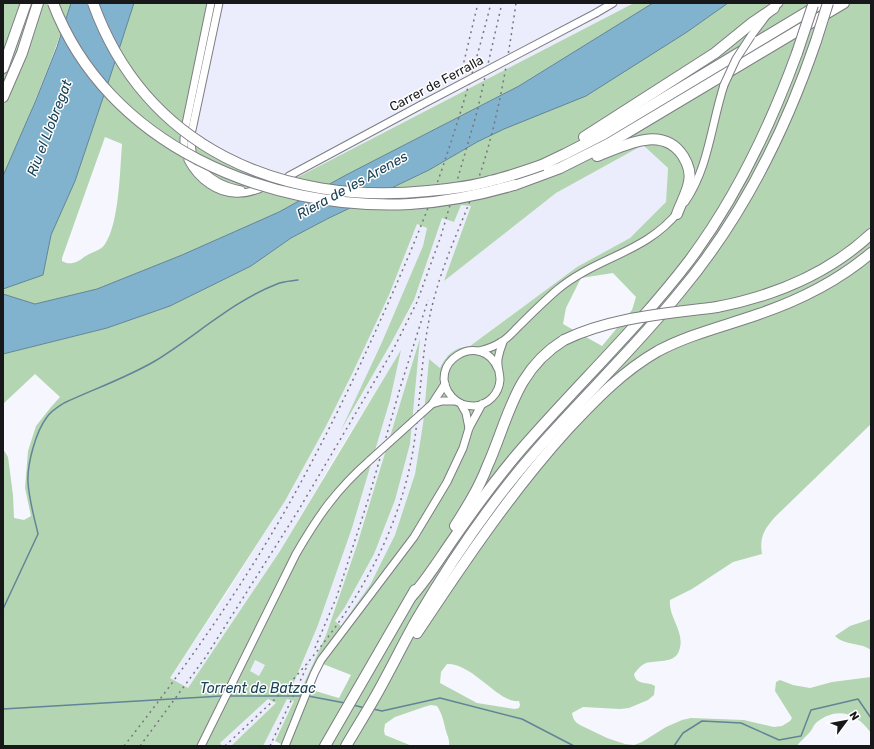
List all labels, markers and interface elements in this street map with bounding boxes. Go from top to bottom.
street label: Carrer de Ferralla [387,52,486,114]
water label: Riu el Llobregat [23,77,76,179]
water label: Riera de les Arenes [294,148,411,223]
water label: Torrent de Batzac [200,680,316,697]
north arrow [826,701,866,741]
text: N [846,709,862,723]

